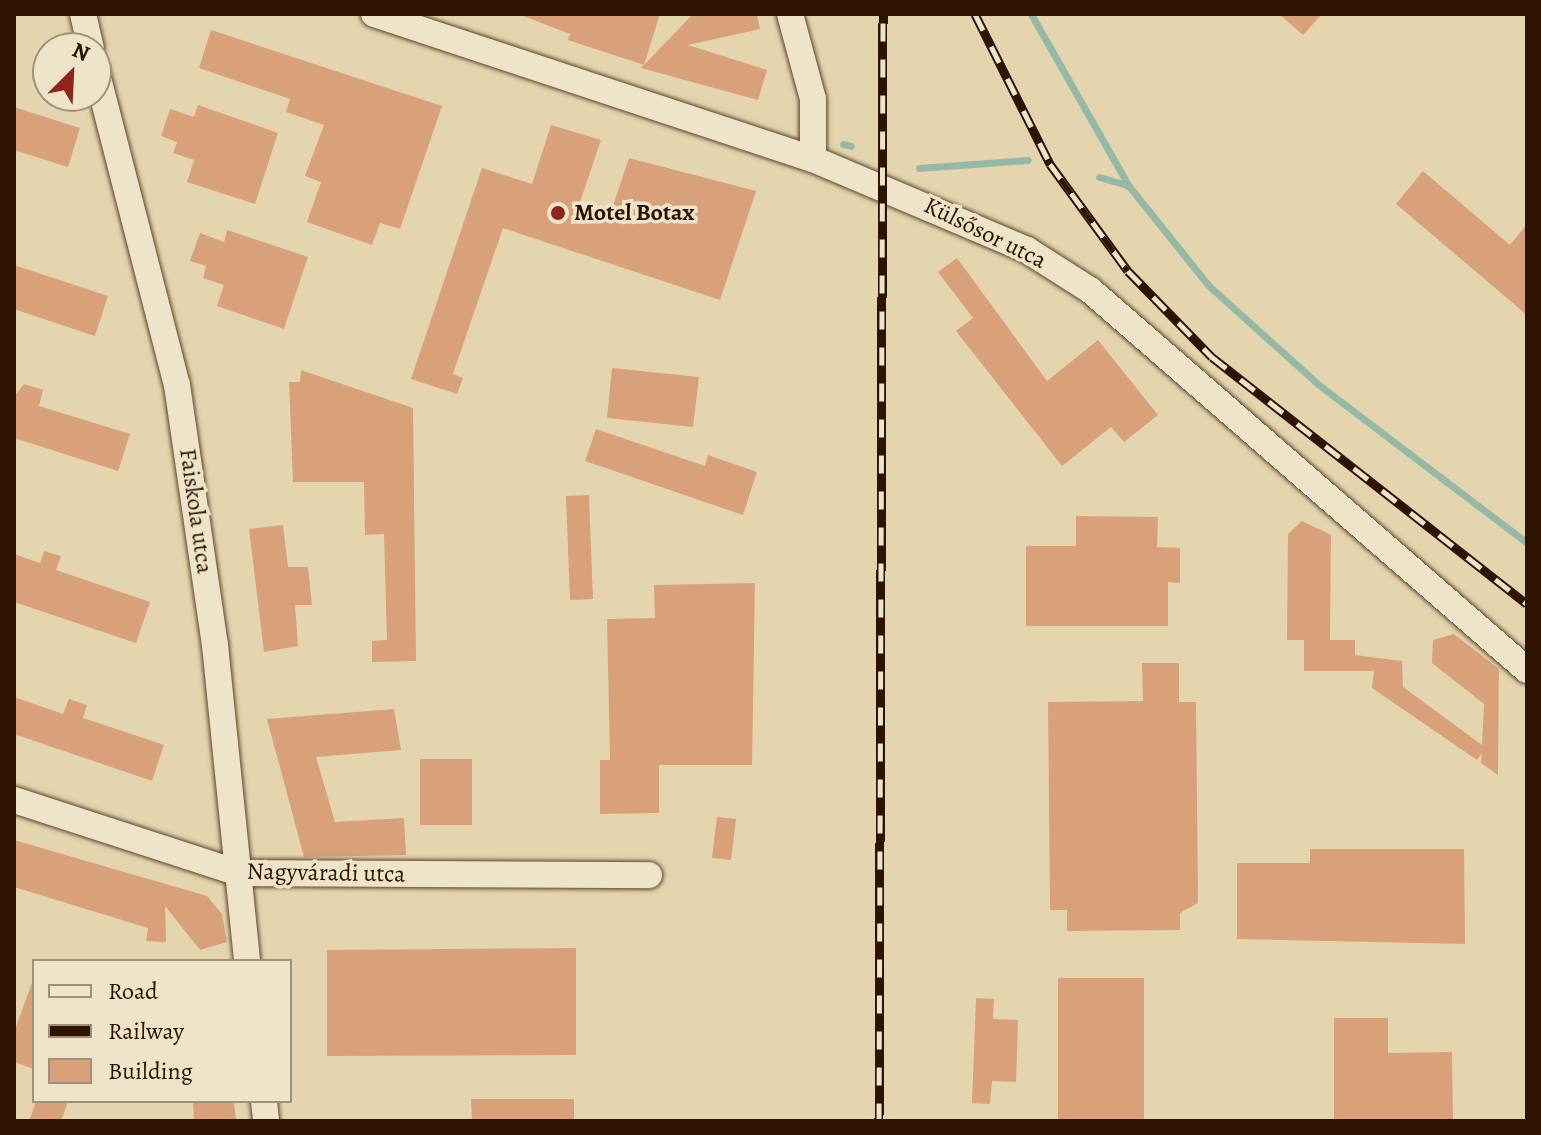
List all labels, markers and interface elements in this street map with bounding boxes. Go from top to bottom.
north arrow [32,32,112,112]
text: N [68,35,94,69]
street label: Külsősor utca [919,191,1051,275]
place label: Motel Botax [574,199,694,227]
marker: Motel Botax [549,204,567,222]
street label: Faiskola utca [173,447,219,575]
street label: Nagyváradi utca [246,857,406,889]
legend [32,959,292,1103]
text: Road [108,975,158,1007]
text: Railway [108,1015,184,1047]
text: Building [108,1055,193,1087]

